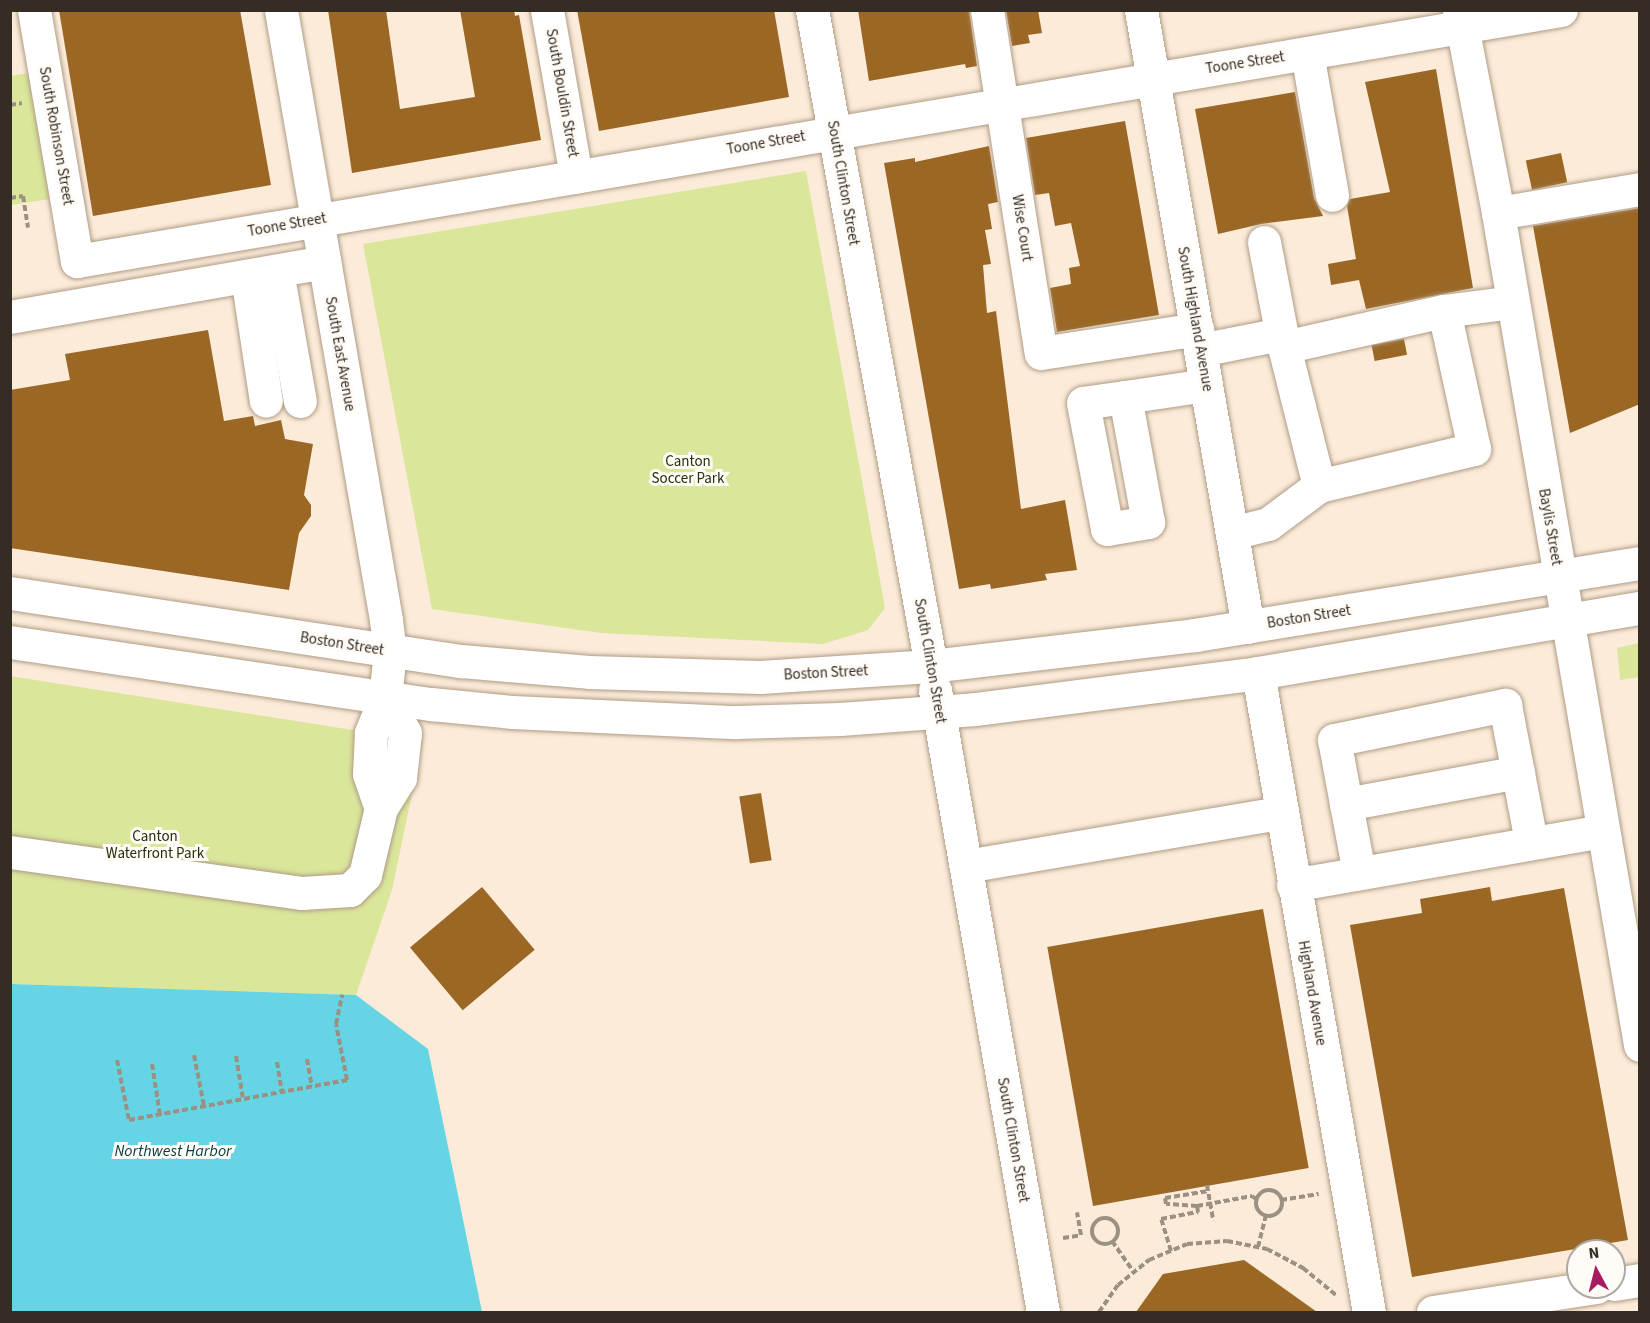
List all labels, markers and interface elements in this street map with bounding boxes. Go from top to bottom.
street label: South Bouldin Street [542,27,582,159]
street label: Toone Street [1204,48,1286,78]
street label: South Robinson Street [35,65,77,207]
street label: South Clinton Street [823,119,863,247]
street label: Toone Street [725,127,807,159]
street label: Wise Court [1008,193,1036,263]
street label: Toone Street [246,209,328,241]
street label: South Highland Avenue [1173,245,1217,393]
street label: South East Avenue [321,295,359,413]
park label: Canton Soccer Park [652,452,724,487]
street label: Baylis Street [1534,487,1566,567]
street label: South Clinton Street [910,597,950,725]
street label: Boston Street [1266,601,1352,633]
street label: Boston Street [299,628,385,660]
street label: Boston Street [783,662,869,684]
park label: Canton Waterfront Park [106,827,204,862]
street label: Highland Avenue [1294,939,1330,1047]
street label: South Clinton Street [993,1076,1033,1204]
water label: Northwest Harbor [114,1141,232,1161]
north arrow [1566,1239,1626,1299]
text: N [1587,1242,1601,1265]

